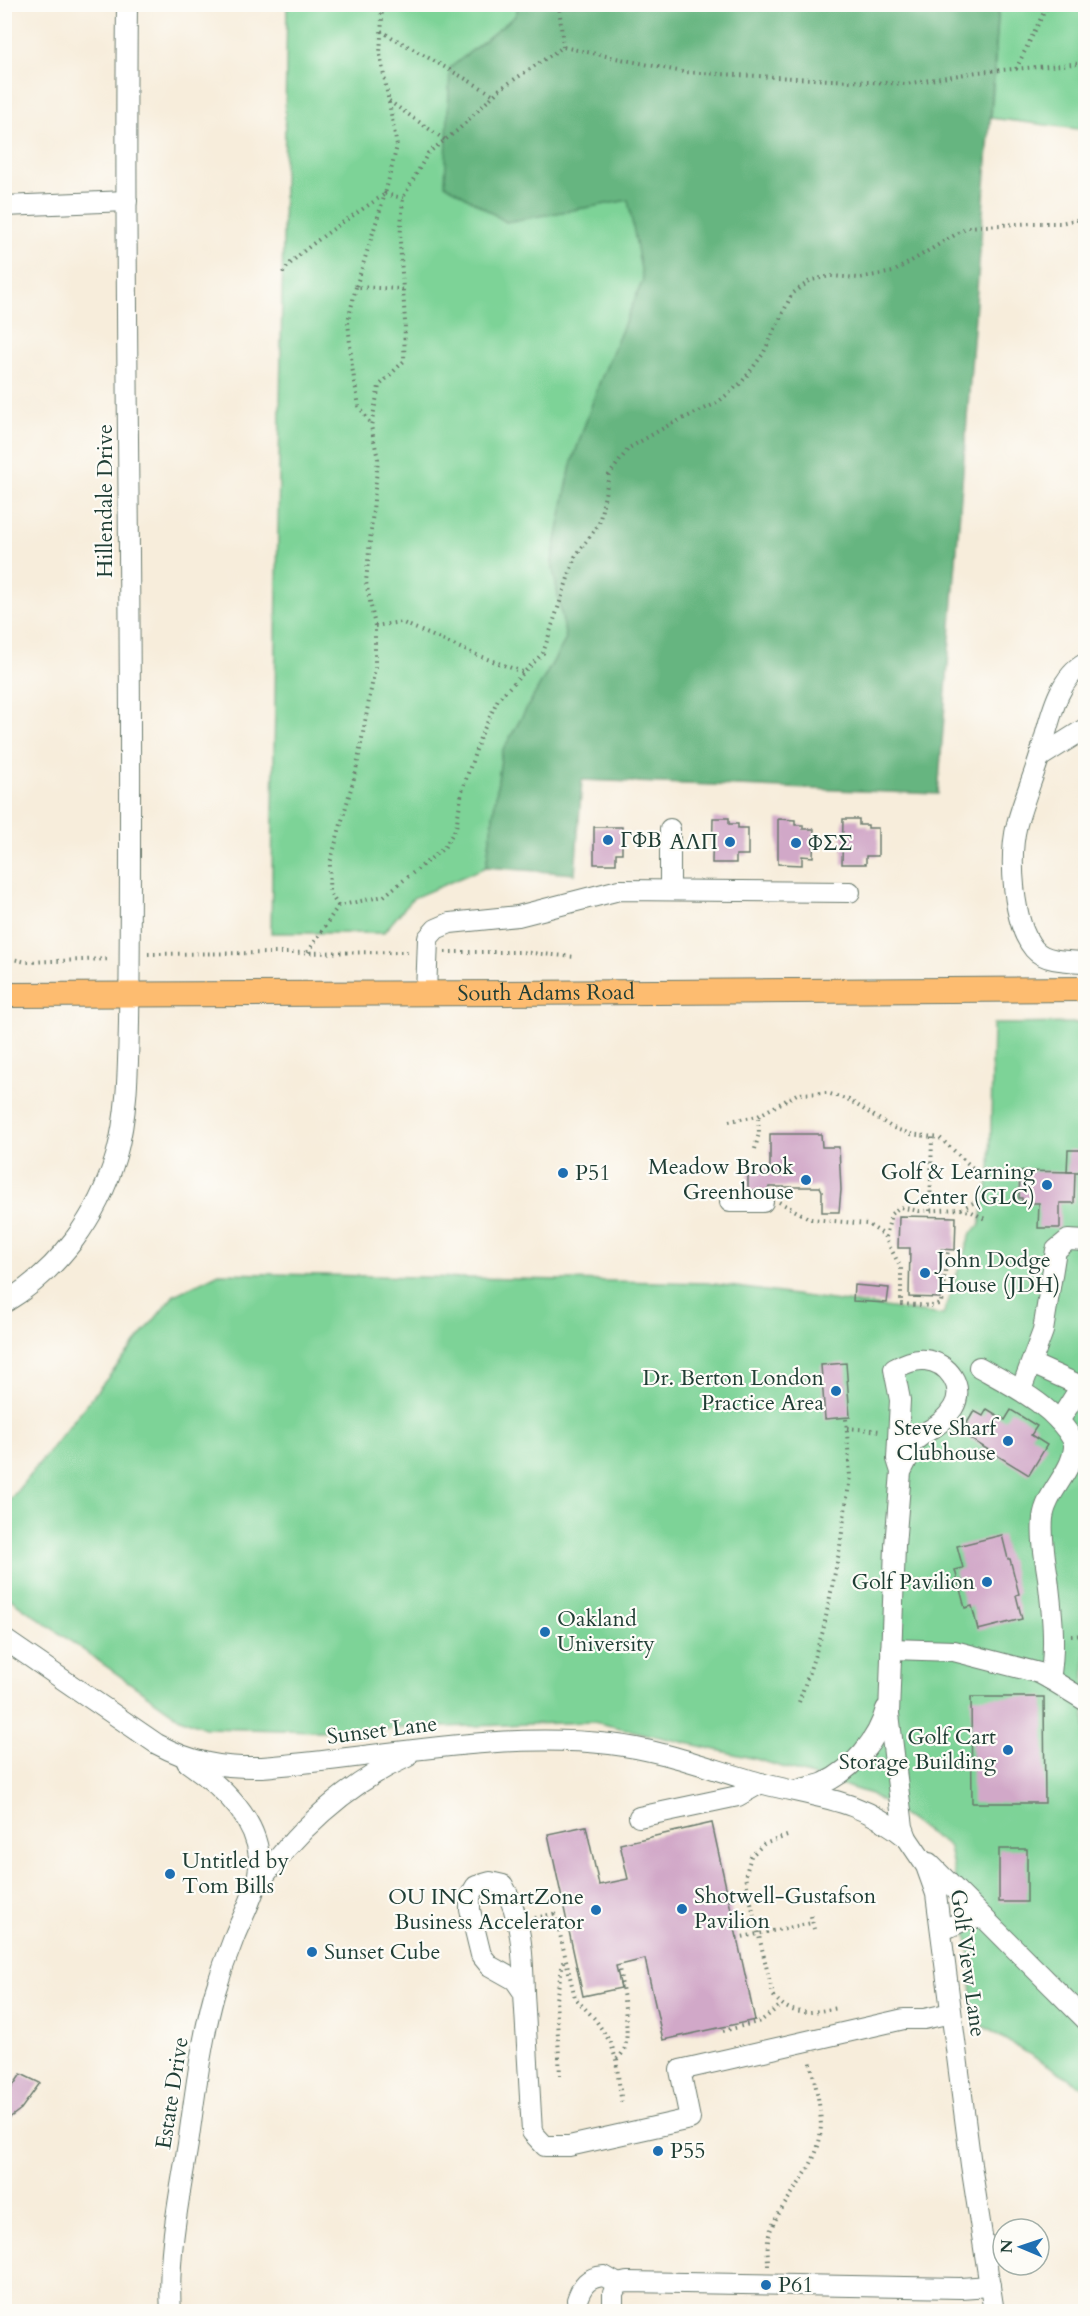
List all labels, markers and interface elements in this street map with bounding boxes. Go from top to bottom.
street label: Hillendale Drive [90,424,120,578]
place label: ΓΦB [620,825,662,855]
place label: AΛΠ [670,827,718,857]
place label: ΦΣΣ [808,828,853,858]
marker: ΓΦB [601,833,615,847]
marker: AΛΠ [723,835,737,849]
marker: ΦΣΣ [789,836,803,850]
street label: South Adams Road [457,977,635,1008]
place label: Meadow Brook Greenhouse [648,1152,794,1207]
place label: Golf & Learning Center (GLC) [881,1157,1036,1212]
place label: P51 [575,1158,611,1188]
marker: P51 [556,1166,570,1180]
marker: Meadow Brook Greenhouse [799,1173,813,1187]
marker: Golf & Learning Center (GLC) [1040,1178,1054,1192]
place label: John Dodge House (JDH) [934,1245,1060,1300]
marker: John Dodge House (JDH) [918,1266,932,1280]
place label: Dr. Berton London Practice Area [643,1363,824,1418]
marker: Dr. Berton London Practice Area [829,1384,843,1398]
place label: Steve Sharf Clubhouse [894,1413,999,1468]
marker: Steve Sharf Clubhouse [1001,1434,1015,1448]
place label: Golf Pavilion [851,1567,975,1597]
marker: Golf Pavilion [980,1575,994,1589]
place label: Oakland University [557,1604,655,1659]
marker: Oakland University [538,1625,552,1639]
street label: Sunset Lane [325,1708,439,1752]
place label: Golf Cart Storage Building [839,1722,997,1777]
marker: Golf Cart Storage Building [1001,1743,1015,1757]
place label: Untitled by Tom Bills [182,1846,290,1901]
marker: Untitled by Tom Bills [163,1867,177,1881]
place label: Shotwell-Gustafson Pavilion [694,1881,877,1936]
place label: OU INC SmartZone Business Accelerator [388,1882,585,1937]
street label: Golf View Lane [943,1887,993,2039]
marker: Shotwell-Gustafson Pavilion [675,1902,689,1916]
marker: OU INC SmartZone Business Accelerator [589,1903,603,1917]
place label: Sunset Cube [324,1937,441,1967]
marker: Sunset Cube [305,1945,319,1959]
street label: Estate Drive [148,2035,196,2151]
place label: P55 [670,2136,706,2166]
marker: P55 [651,2144,665,2158]
north arrow [991,2217,1051,2277]
text: N [996,2239,1018,2254]
place label: P61 [778,2270,814,2300]
marker: P61 [759,2278,773,2292]

